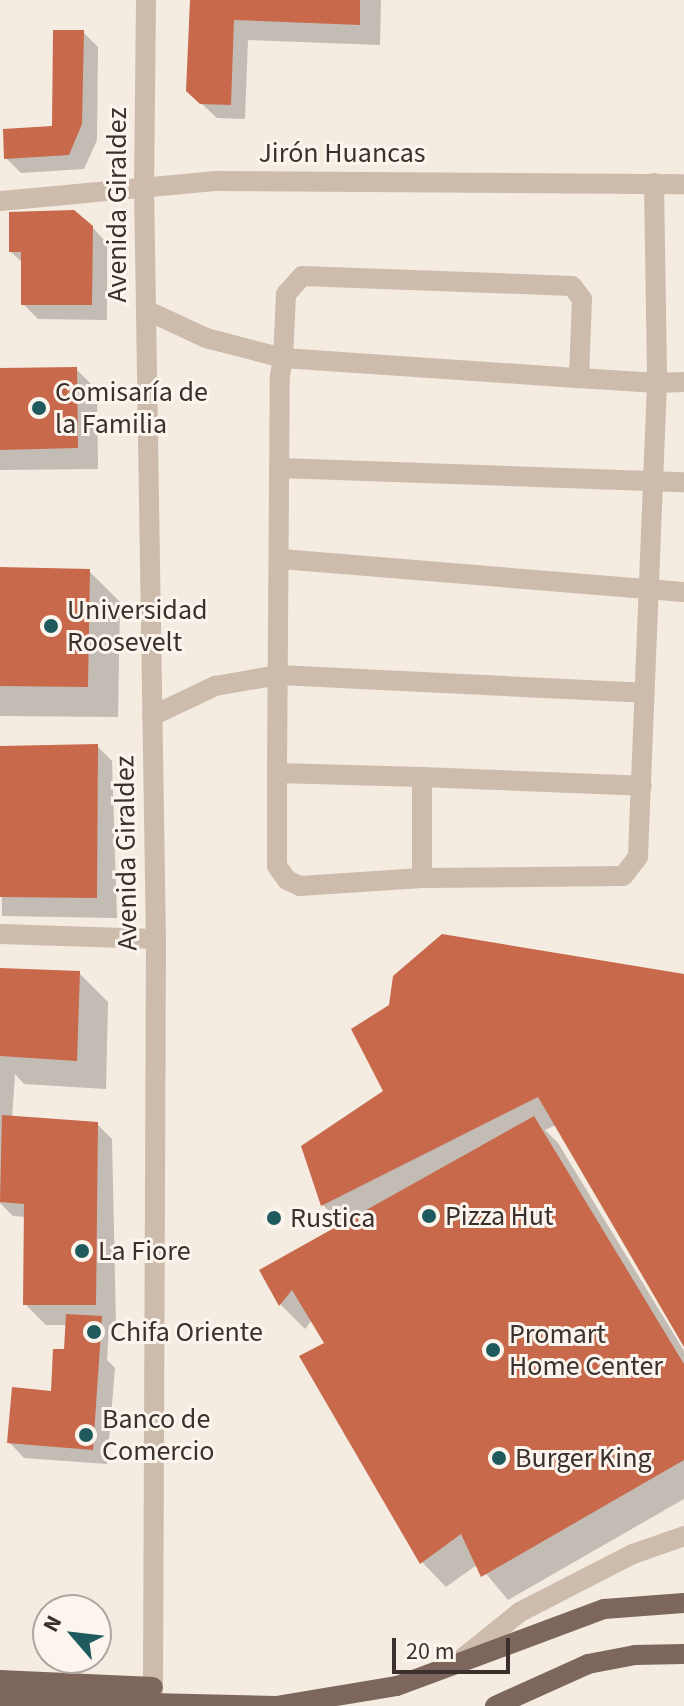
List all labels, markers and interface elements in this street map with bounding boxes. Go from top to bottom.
street label: Avenida Giraldez [100,107,134,303]
street label: Jirón Huancas [258,136,426,170]
place label: Comisaría de la Familia [55,375,208,441]
marker: Comisaría de la Familia [30,399,48,417]
place label: Universidad Roosevelt [67,593,208,659]
marker: Universidad Roosevelt [42,617,60,635]
street label: Avenida Giraldez [107,755,145,951]
place label: Pizza Hut [445,1199,554,1233]
place label: Rustica [290,1201,375,1235]
marker: Pizza Hut [420,1207,438,1225]
marker: Rustica [265,1209,283,1227]
place label: La Fiore [98,1234,191,1268]
marker: La Fiore [73,1242,91,1260]
place label: Chifa Oriente [110,1315,263,1349]
place label: Promart Home Center [509,1317,663,1383]
marker: Chifa Oriente [85,1323,103,1341]
marker: Promart Home Center [484,1341,502,1359]
place label: Banco de Comercio [102,1402,215,1468]
marker: Banco de Comercio [77,1426,95,1444]
place label: Burger King [515,1441,652,1475]
marker: Burger King [490,1449,508,1467]
north arrow [32,1594,112,1674]
text: N [35,1610,70,1638]
scale bar [396,1622,514,1672]
text: 20 m [406,1634,455,1669]

